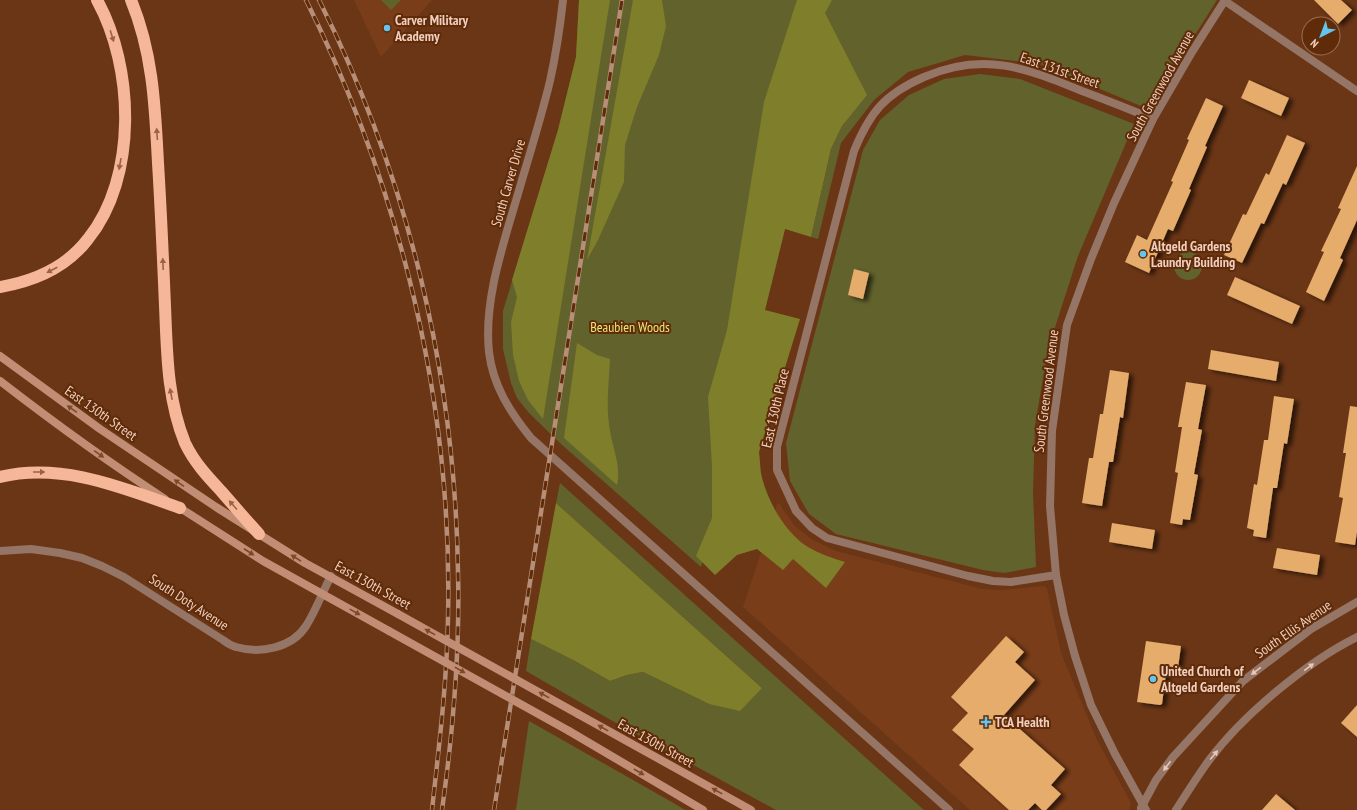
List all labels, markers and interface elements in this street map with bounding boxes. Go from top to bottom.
place label: Carver Military Academy [394,11,469,45]
north arrow [1301,16,1341,56]
marker: Carver Military Academy [382,23,392,33]
street label: South Greenwood Avenue [1122,27,1198,144]
one-way arrow [109,30,115,42]
text: N [1307,36,1321,51]
street label: East 131st Street [1018,48,1102,92]
one-way arrow [153,128,160,140]
street label: South Carver Drive [487,137,529,229]
one-way arrow [117,158,123,171]
place label: Altgeld Gardens Laundry Building [1150,237,1235,271]
marker: Altgeld Gardens Laundry Building [1138,249,1148,259]
one-way arrow [160,257,166,270]
one-way arrow [46,267,58,273]
park label: Beaubien Woods [590,318,670,336]
street label: South Greenwood Avenue [1030,328,1062,453]
street label: East 130th Place [757,366,793,449]
street label: East 130th Street [61,382,141,445]
one-way arrow [168,388,174,400]
one-way arrow [67,405,77,413]
one-way arrow [94,450,104,458]
one-way arrow [33,469,46,475]
one-way arrow [174,479,185,487]
one-way arrow [229,500,238,510]
one-way arrow [243,548,254,556]
one-way arrow [291,554,301,562]
street label: East 130th Street [332,557,414,613]
street label: South Doty Avenue [146,570,232,634]
street label: South Ellis Avenue [1251,596,1335,662]
one-way arrow [349,609,361,616]
one-way arrow [424,628,436,635]
place label: United Church of Altgeld Gardens [1160,662,1245,696]
one-way arrow [1304,663,1315,671]
one-way arrow [454,667,466,674]
one-way arrow [1250,667,1261,676]
marker: United Church of Altgeld Gardens [1148,674,1158,684]
one-way arrow [538,691,550,698]
place label: TCA Health [995,713,1049,731]
street label: East 130th Street [615,715,697,771]
marker: TCA Health [980,716,992,728]
one-way arrow [597,724,609,731]
one-way arrow [1210,749,1219,760]
one-way arrow [1163,760,1171,771]
one-way arrow [634,768,644,776]
one-way arrow [711,788,723,794]

